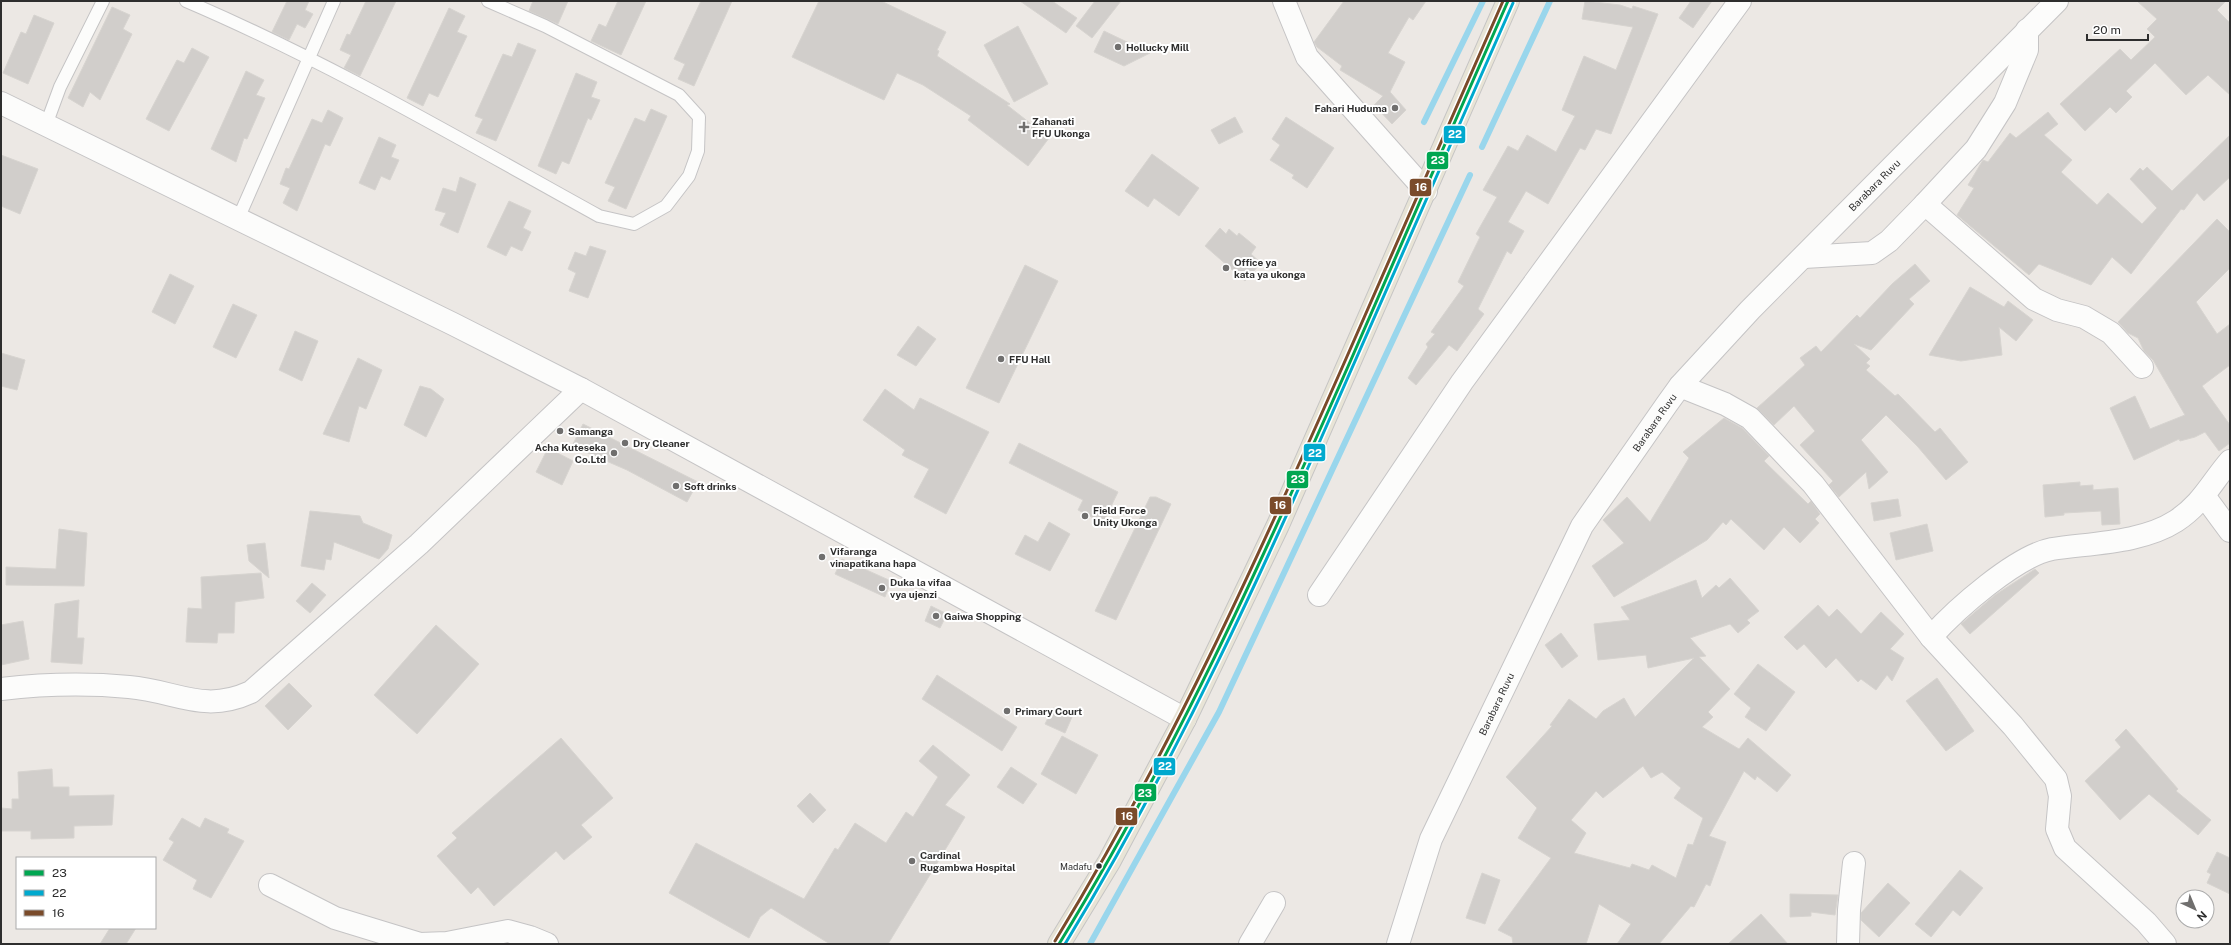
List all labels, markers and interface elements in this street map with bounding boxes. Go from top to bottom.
scale bar [2087,16,2148,42]
text: 20 m [2093,23,2121,37]
place label: Hollucky Mill [1126,41,1189,53]
marker: Hollucky Mill [1113,42,1123,52]
place label: Fahari Huduma [1314,102,1387,114]
marker: Fahari Huduma [1390,103,1400,113]
place label: Zahanati FFU Ukonga [1032,115,1090,139]
marker: Zahanati FFU Ukonga [1019,122,1029,132]
line badge: 22 [1443,125,1466,144]
text: 22 [1448,128,1462,140]
line badge: 23 [1426,151,1449,170]
text: 23 [1431,154,1445,166]
street label: Barabara Ruvu [1846,157,1903,213]
line badge: 16 [1409,178,1432,197]
text: 16 [1415,181,1427,193]
place label: Office ya kata ya ukonga [1234,256,1306,280]
marker: Office ya kata ya ukonga [1221,263,1231,273]
place label: FFU Hall [1009,353,1051,365]
marker: FFU Hall [996,354,1006,364]
street label: Barabara Ruvu [1630,391,1679,454]
place label: Samanga [568,425,613,437]
marker: Samanga [555,426,565,436]
place label: Dry Cleaner [633,437,690,449]
marker: Dry Cleaner [620,438,630,448]
place label: Acha Kuteseka Co.Ltd [535,441,606,465]
line badge: 22 [1303,443,1326,462]
text: 22 [1308,447,1322,459]
marker: Acha Kuteseka Co.Ltd [609,448,619,458]
line badge: 23 [1286,470,1309,489]
text: 23 [1291,473,1305,485]
place label: Soft drinks [684,480,736,492]
marker: Soft drinks [671,481,681,491]
line badge: 16 [1269,496,1292,515]
text: 16 [1274,499,1286,511]
place label: Field Force Unity Ukonga [1093,504,1157,528]
marker: Field Force Unity Ukonga [1080,511,1090,521]
place label: Vifaranga vinapatikana hapa [830,545,917,569]
marker: Vifaranga vinapatikana hapa [817,552,827,562]
place label: Duka la vifaa vya ujenzi [890,576,951,600]
marker: Duka la vifaa vya ujenzi [877,583,887,593]
place label: Gaiwa Shopping [944,610,1022,622]
marker: Gaiwa Shopping [931,611,941,621]
street label: Barabara Ruvu [1476,671,1516,737]
place label: Primary Court [1015,705,1082,717]
marker: Primary Court [1002,706,1012,716]
line badge: 22 [1153,757,1176,776]
text: 22 [1158,760,1172,772]
line badge: 23 [1134,783,1157,802]
text: 23 [1138,787,1152,799]
line badge: 16 [1115,807,1138,826]
text: 16 [1121,810,1133,822]
place label: Cardinal Rugambwa Hospital [920,849,1016,873]
marker: Cardinal Rugambwa Hospital [907,856,917,866]
legend [16,857,156,929]
place label: Madafu [1060,861,1092,872]
marker: Madafu [1094,861,1104,871]
text: 23 [52,866,67,880]
text: 22 [52,886,66,900]
north arrow [2175,889,2215,929]
text: 16 [52,906,64,920]
text: N [2195,909,2209,923]

